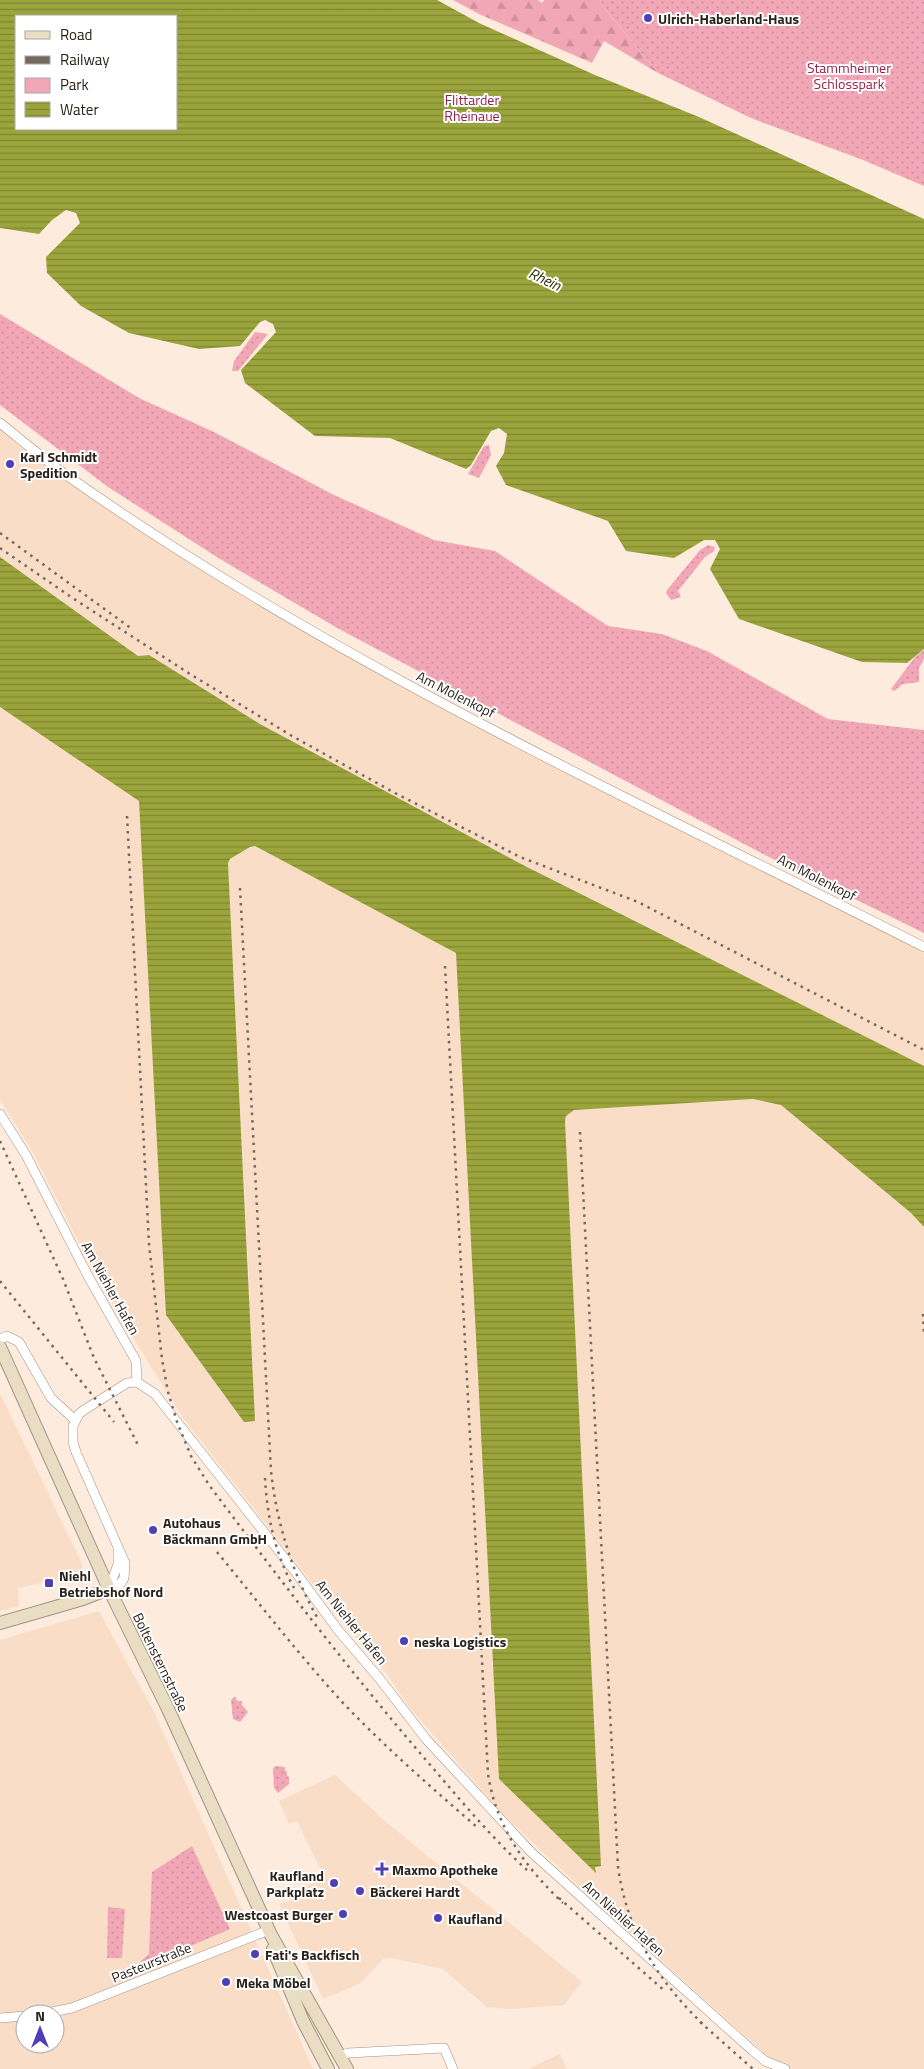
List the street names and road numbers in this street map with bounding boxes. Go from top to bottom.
street label: Am Molenkopf [413,665,499,723]
street label: Am Molenkopf [774,848,860,906]
street label: Am Niehler Hafen [77,1237,145,1339]
street label: Am Niehler Hafen [311,1575,393,1669]
street label: Boltensternstraße [128,1609,194,1715]
street label: Am Niehler Hafen [578,1875,670,1961]
street label: Pasteurstraße [108,1936,194,1988]

